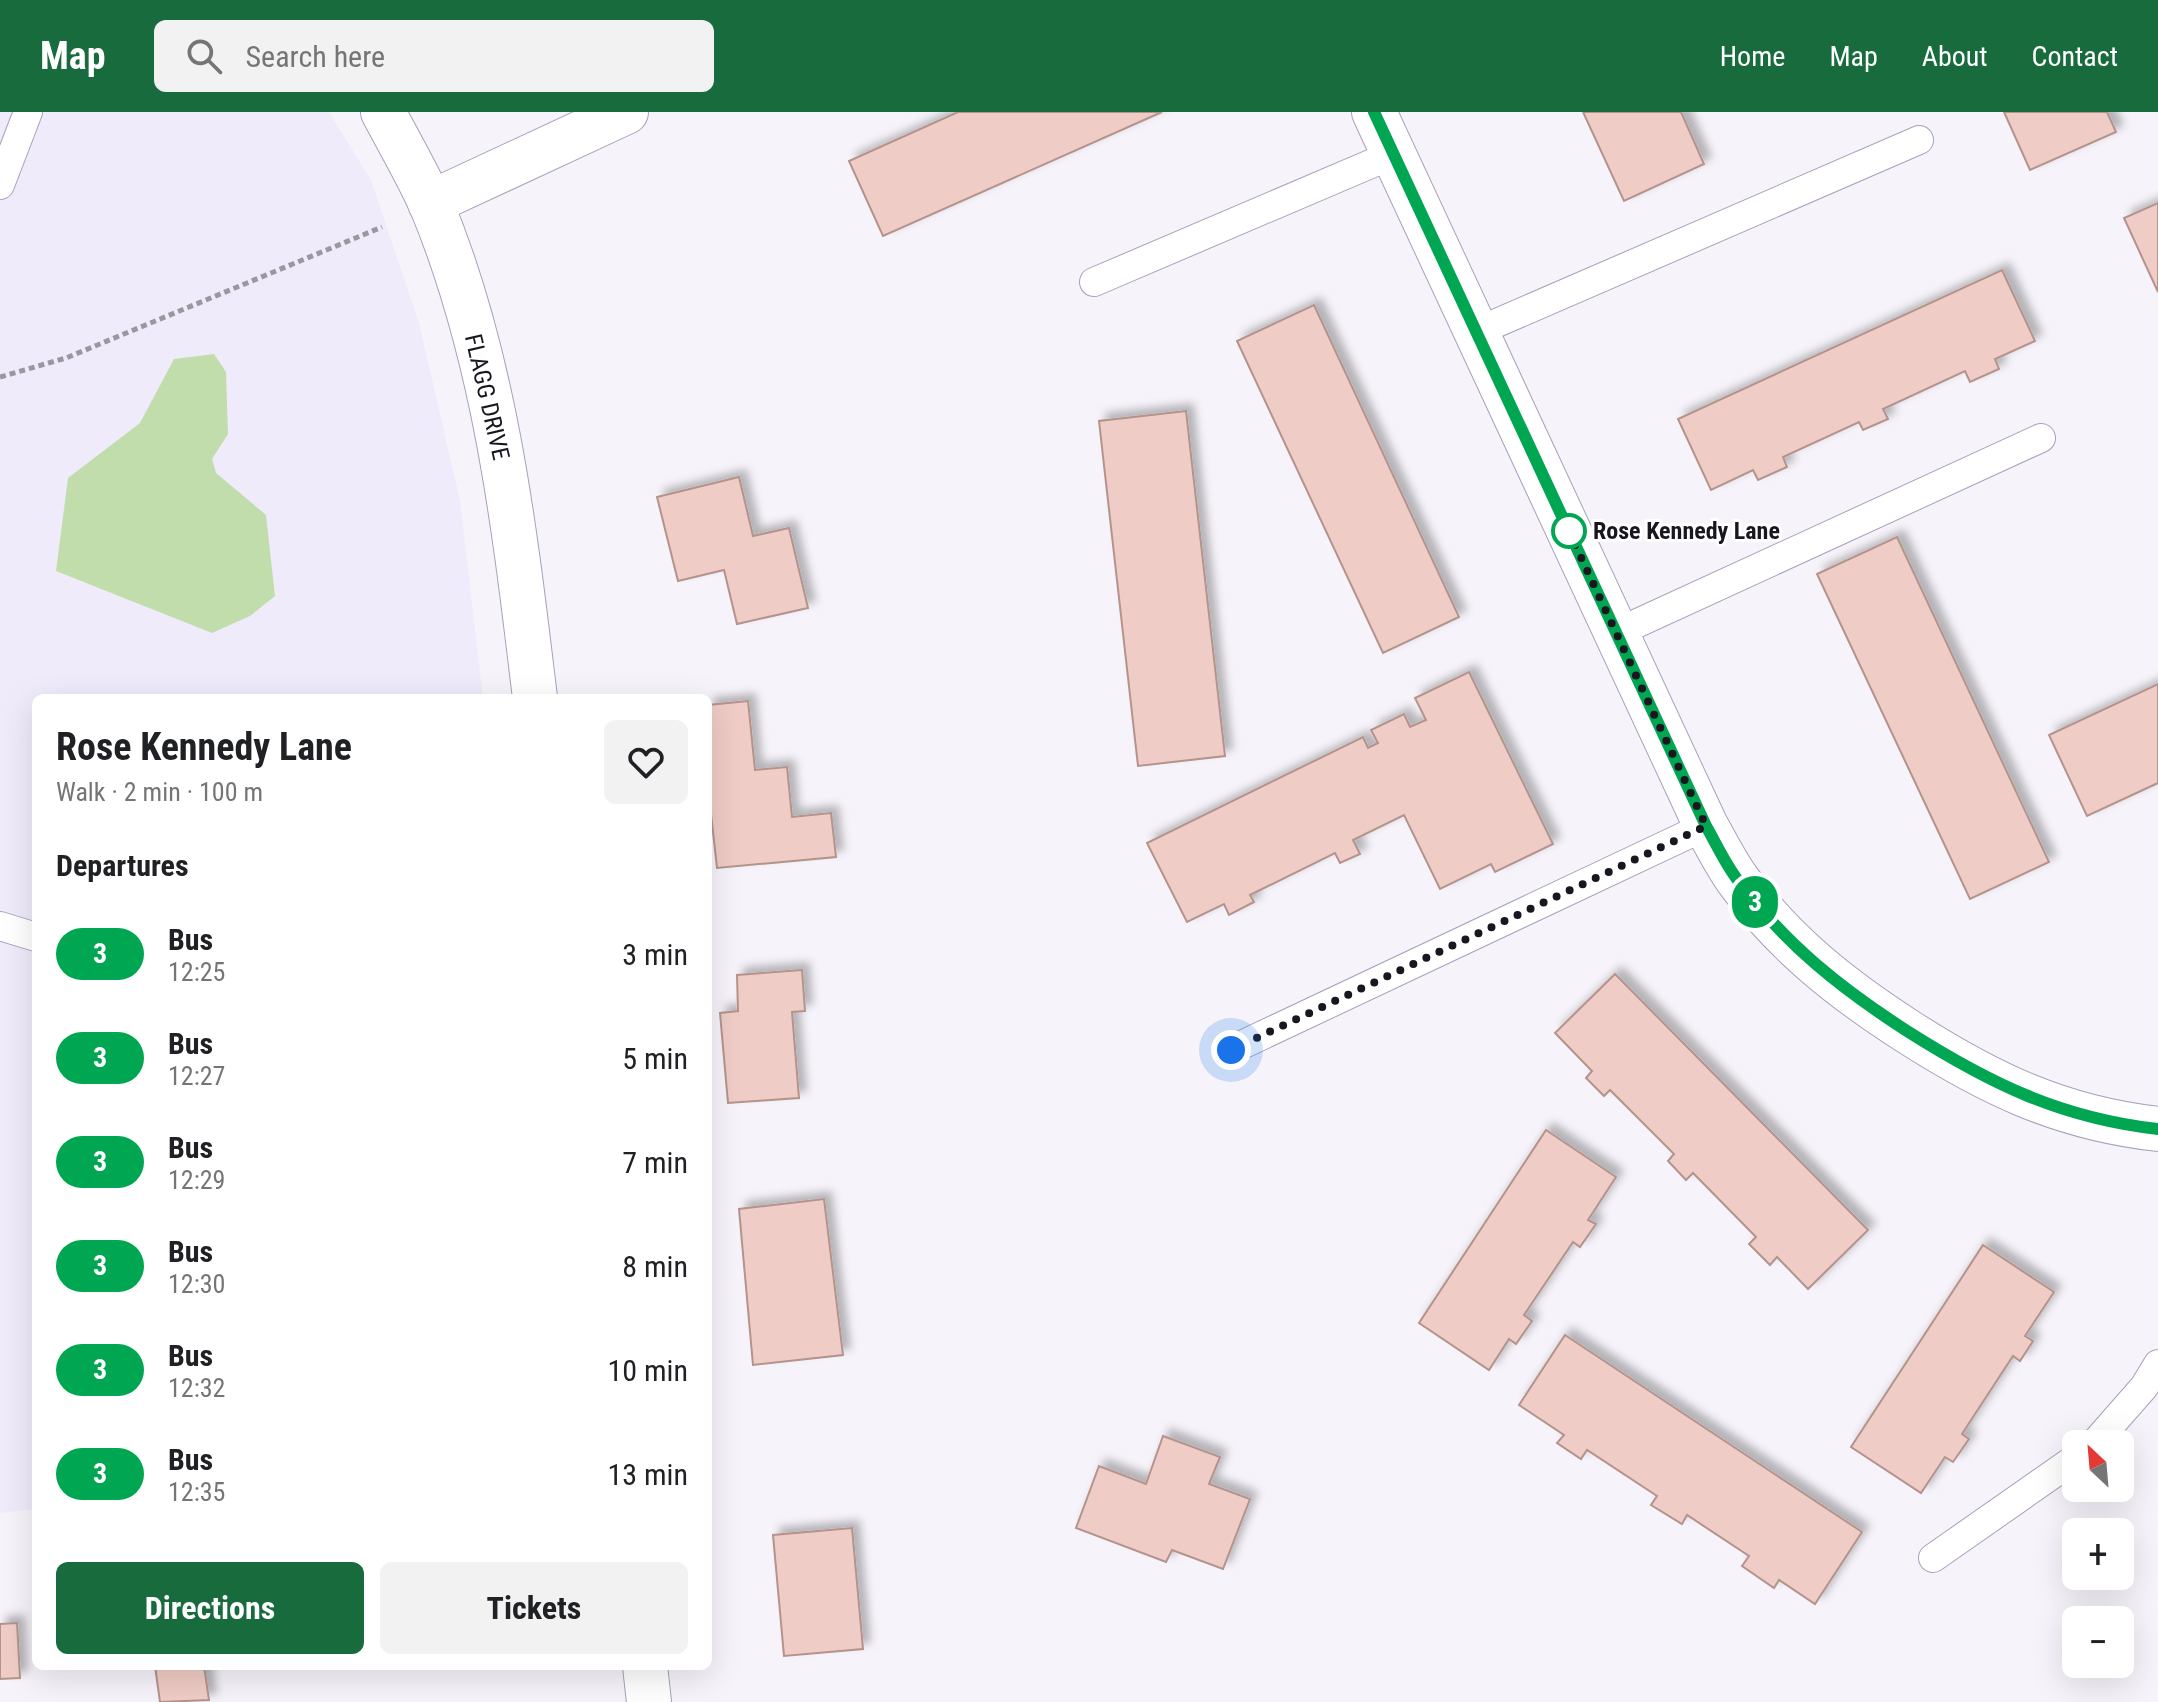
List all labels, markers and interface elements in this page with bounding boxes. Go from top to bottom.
search box [154,20,714,92]
text: Map [40,34,106,78]
icon: search [182,34,226,78]
text: Search here [246,39,385,74]
text: Home [1720,40,1785,73]
text: Map [1829,40,1878,73]
text: About [1922,40,1988,73]
text: Contact [2032,40,2118,73]
street label: FLAGG DRIVE [459,331,515,463]
marker: Rose Kennedy Lane [1552,514,1586,548]
place label: Rose Kennedy Lane [1593,517,1780,545]
button: heart [604,720,688,804]
text: Rose Kennedy Lane [56,725,352,769]
text: Walk · 2 min · 100 m [56,777,263,807]
text: Departures [56,848,189,883]
line badge: 3 [1729,876,1781,928]
text: 3 [1748,885,1762,918]
text: Bus [168,922,213,957]
text: 3 [93,937,107,970]
text: 3 min [622,937,688,972]
text: 12:25 [168,957,225,987]
text: Bus [168,1026,213,1061]
your location [1211,1030,1251,1070]
text: 3 [93,1041,107,1074]
text: 5 min [622,1041,688,1076]
text: 12:27 [168,1061,225,1091]
text: Bus [168,1130,213,1165]
text: 3 [93,1145,107,1178]
text: 7 min [622,1145,688,1180]
text: 12:29 [168,1165,225,1195]
text: Bus [168,1234,213,1269]
text: 3 [93,1249,107,1282]
text: 8 min [622,1249,688,1284]
text: 12:30 [168,1269,225,1299]
text: Bus [168,1338,213,1373]
text: 3 [93,1353,107,1386]
text: 10 min [607,1353,688,1388]
text: 12:32 [168,1373,225,1403]
north arrow [2062,1430,2134,1502]
map controls [2062,1430,2134,1678]
text: Bus [168,1442,213,1477]
text: 3 [93,1457,107,1490]
text: 13 min [607,1457,688,1492]
text: 12:35 [168,1477,225,1507]
button: + [2062,1518,2134,1590]
button: Directions [56,1562,364,1654]
button: Tickets [380,1562,688,1654]
button: − [2062,1606,2134,1678]

